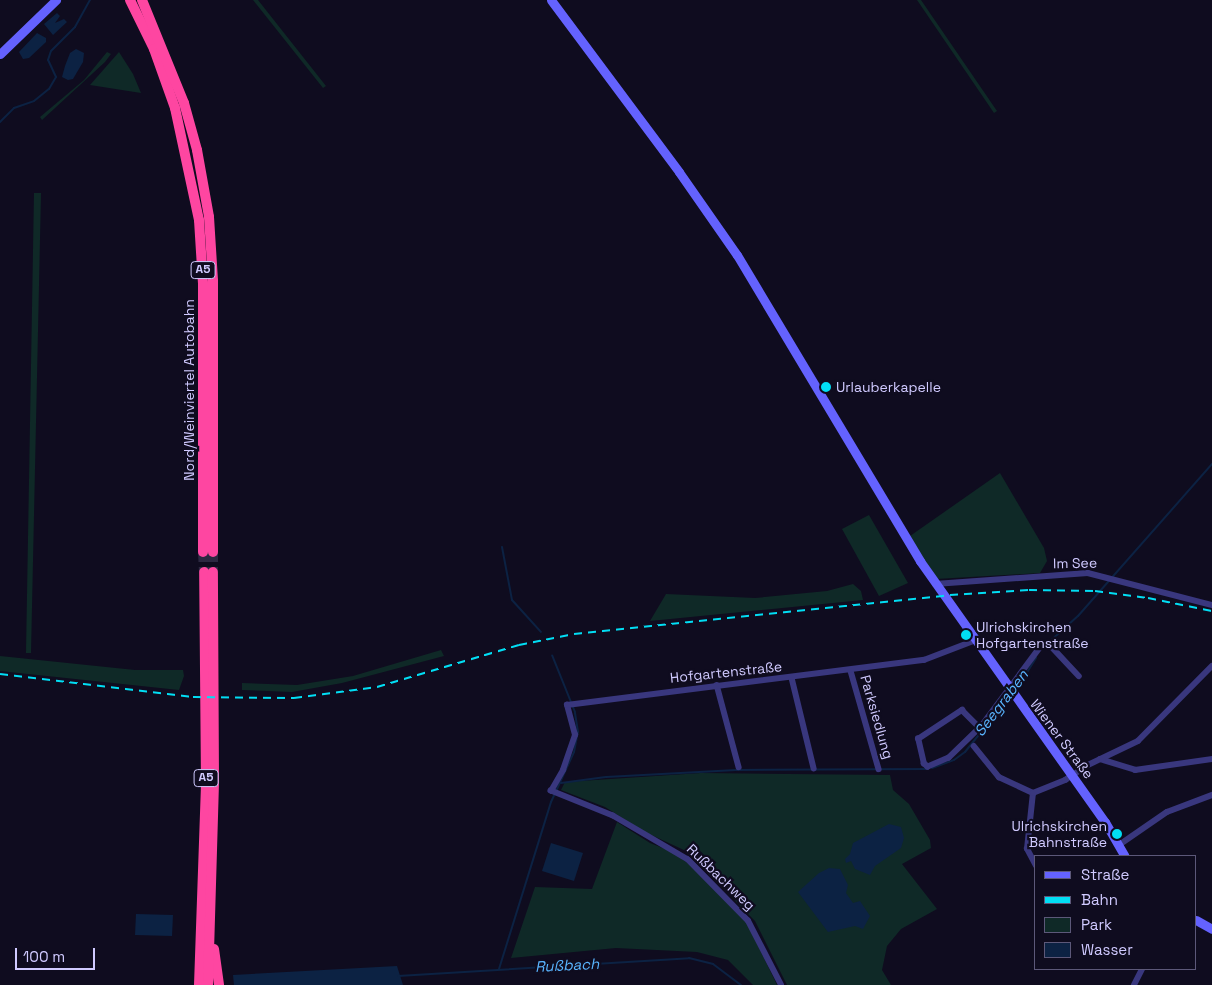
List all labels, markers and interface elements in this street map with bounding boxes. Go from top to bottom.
road number: A5 [190,260,216,280]
street label: Nord/Weinviertel Autobahn [181,299,197,481]
place label: Urlauberkapelle [836,379,941,395]
marker: Urlauberkapelle [820,381,832,393]
street label: Im See [1053,554,1097,572]
place label: Ulrichskirchen Hofgartenstraße [976,619,1089,652]
marker: Ulrichskirchen Hofgartenstraße [960,629,972,641]
street label: Hofgartenstraße [669,658,783,686]
water label: Seegraben [970,666,1032,740]
street label: Parksiedlung [857,673,897,761]
street label: Wiener Straße [1027,696,1097,782]
road number: A5 [194,768,218,788]
place label: Ulrichskirchen Bahnstraße [1011,818,1107,850]
marker: Ulrichskirchen Bahnstraße [1111,828,1123,840]
street label: Rußbachweg [683,840,759,914]
legend [1034,855,1197,970]
text: Straße [1081,865,1129,884]
text: Bahn [1081,890,1118,909]
text: Park [1081,915,1112,934]
scale bar [18,938,98,970]
text: Wasser [1081,940,1133,959]
text: 100 m [23,947,65,966]
water label: Rußbach [534,954,600,976]

